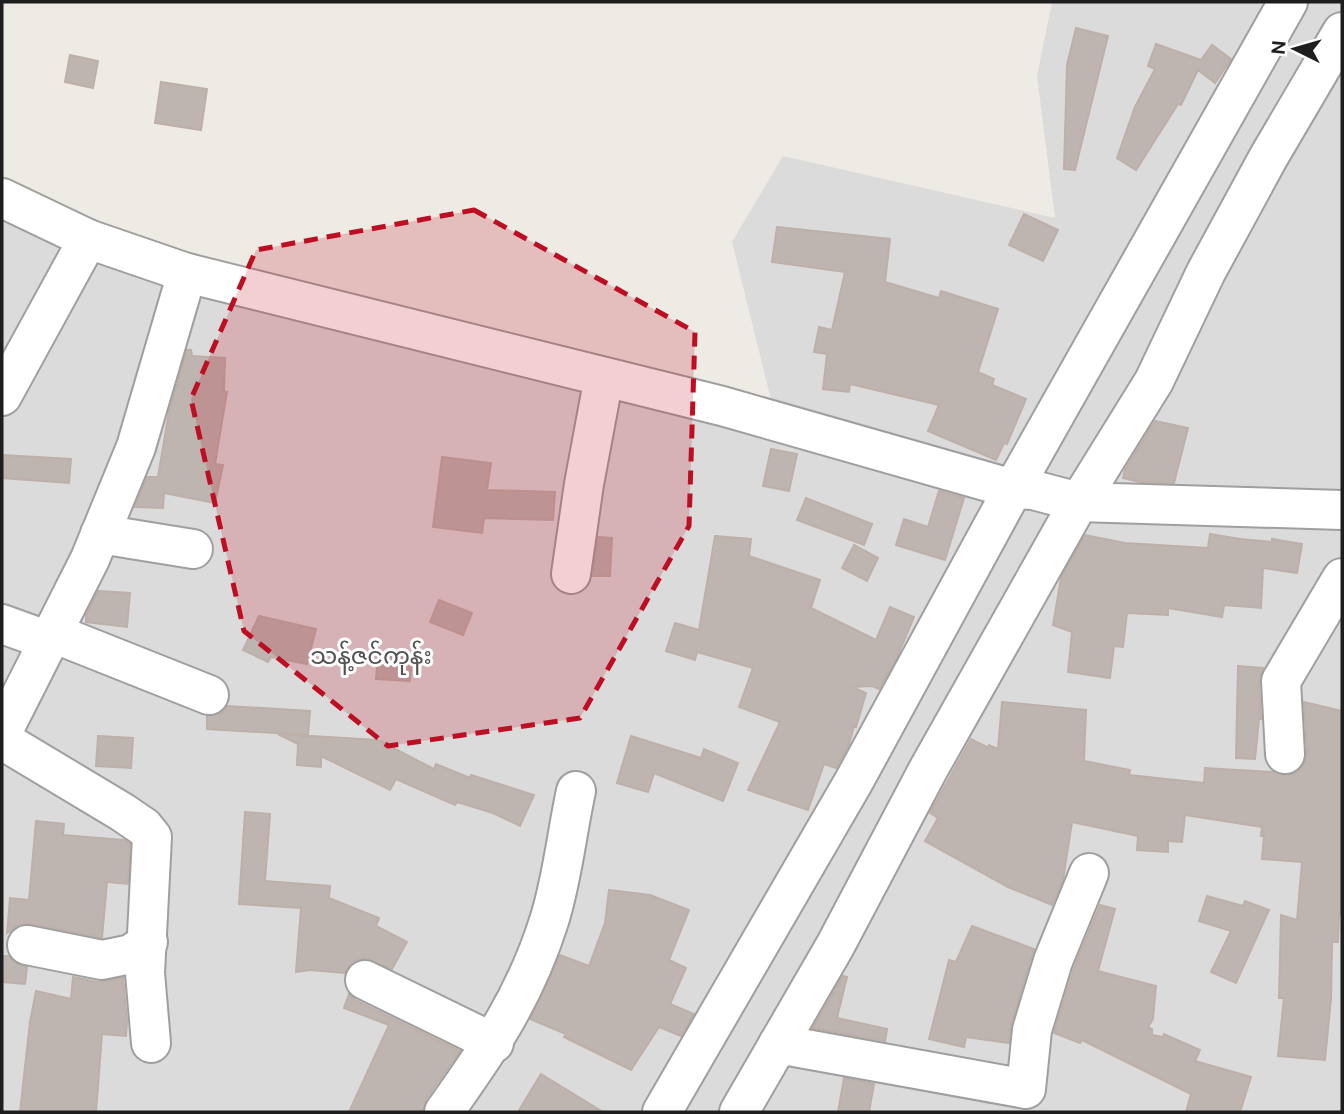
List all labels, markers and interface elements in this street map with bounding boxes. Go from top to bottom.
north arrow [1260,14,1330,84]
text: N [1266,40,1292,56]
district label: သန့်ဇင်ကုန်း [310,640,432,675]

